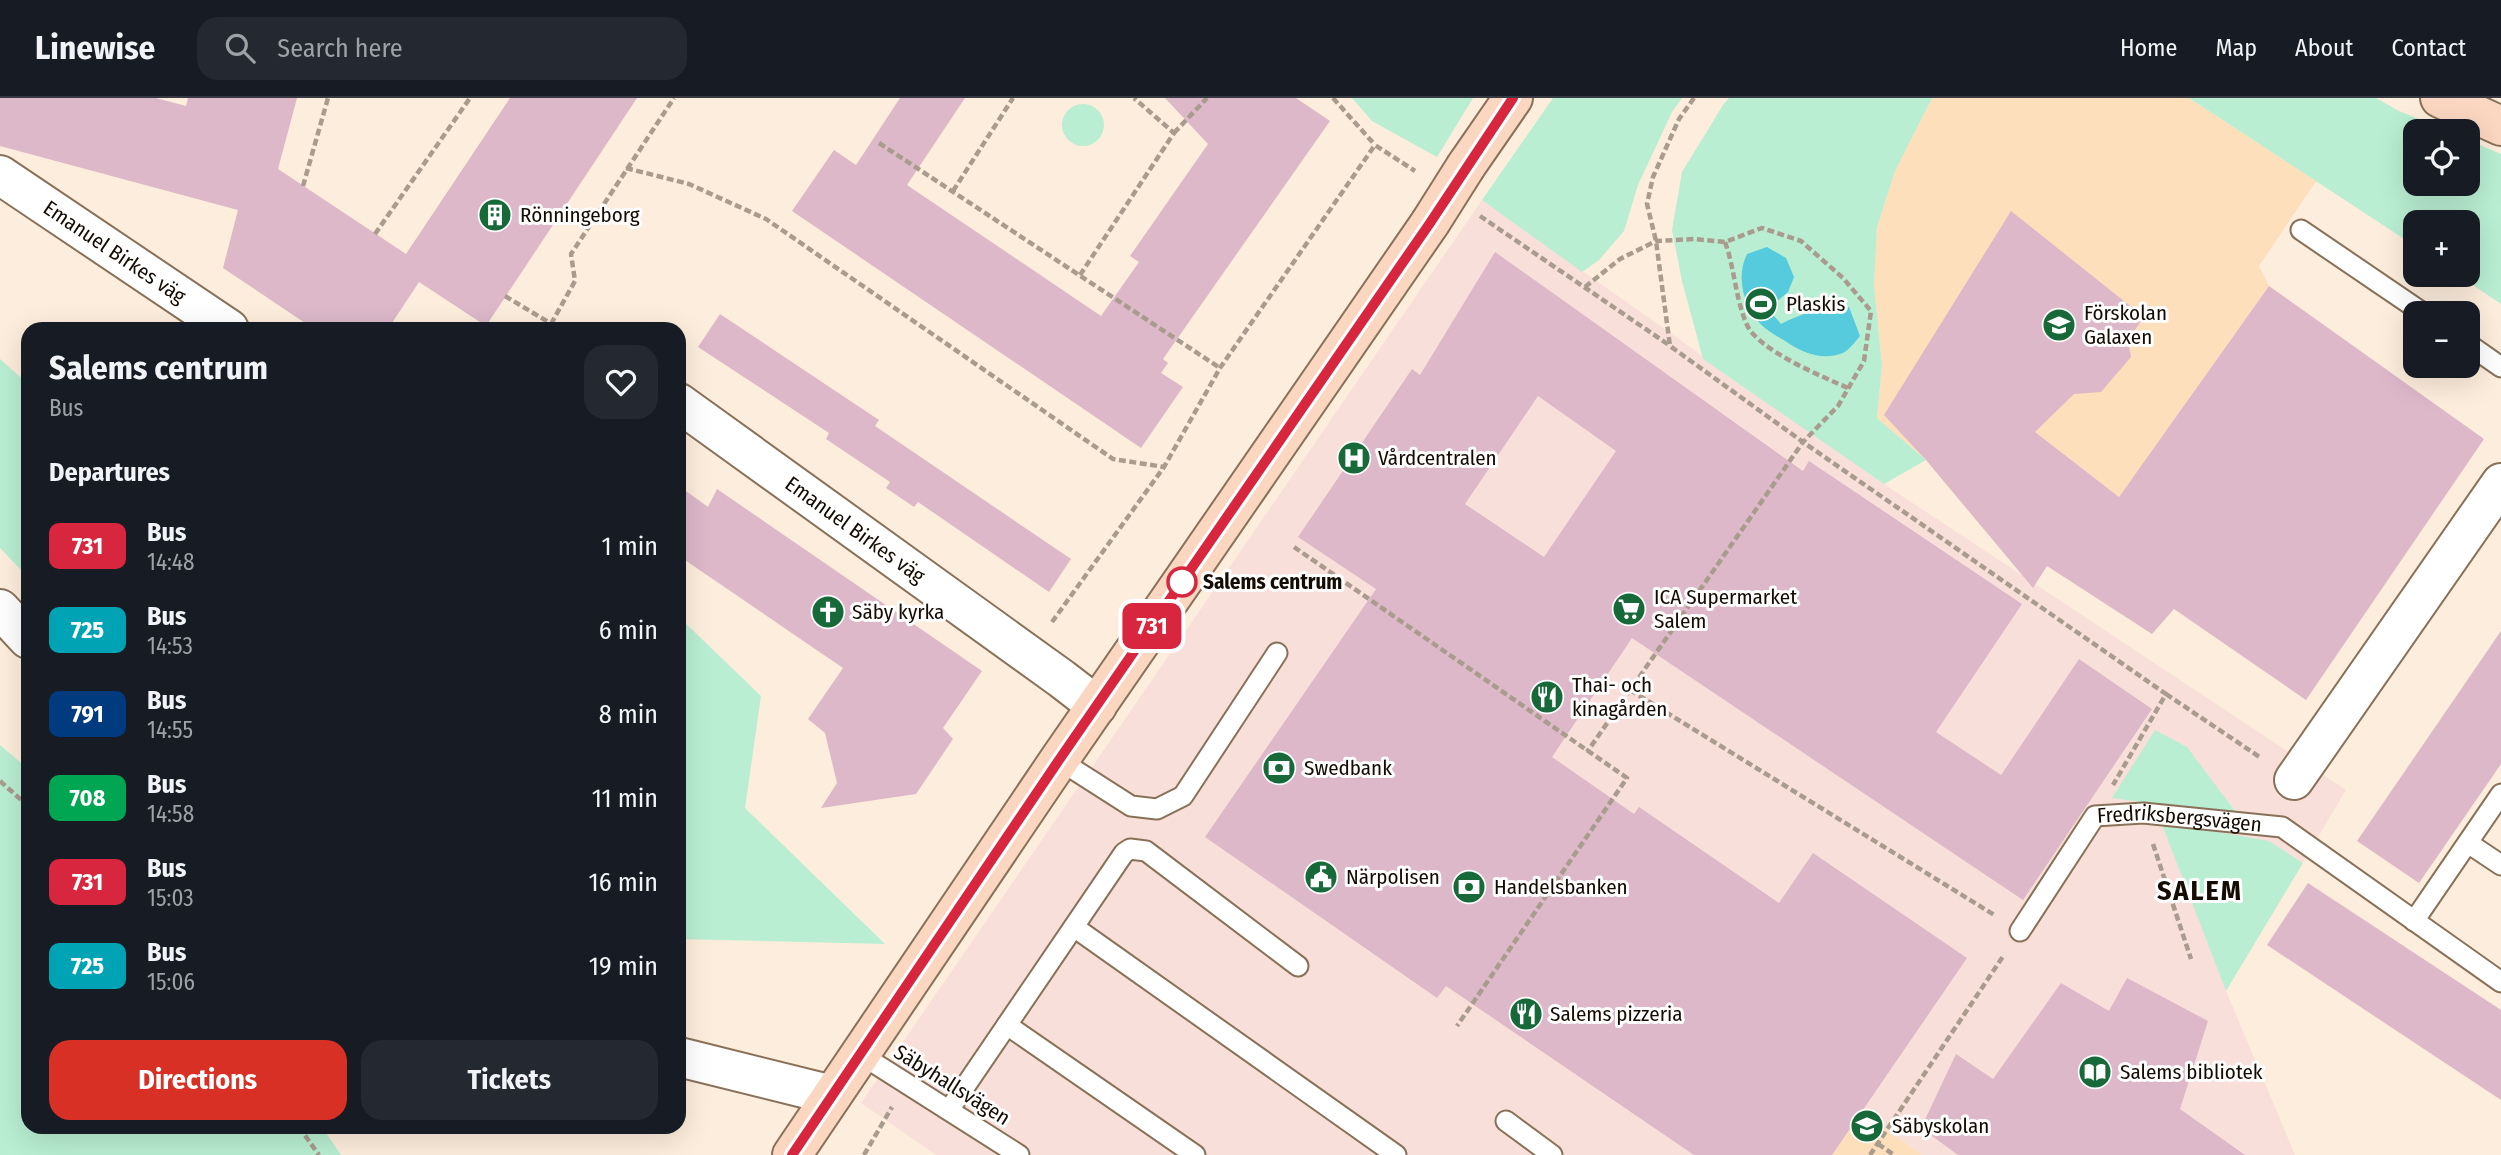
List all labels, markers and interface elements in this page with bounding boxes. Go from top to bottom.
search box [197,17,687,80]
text: Linewise [35,28,155,68]
icon: search [221,29,259,67]
text: Search here [277,33,403,64]
text: Home [2120,34,2177,62]
text: Map [2215,34,2257,62]
text: About [2295,34,2353,62]
text: Contact [2391,34,2466,62]
map controls [2403,119,2480,378]
button: locate [2403,119,2480,196]
street label: Emanuel Birkes väg [38,195,191,309]
building icon: Rönningeborg [476,196,514,234]
place label: Rönningeborg [520,202,640,228]
button: + [2403,210,2480,287]
sports icon: Plaskis [1742,285,1780,323]
place label: Plaskis [1786,291,1845,317]
place label: Förskolan Galaxen [2084,300,2167,350]
button: − [2403,301,2480,378]
school or university icon: Förskolan Galaxen [2040,306,2078,344]
button: heart [584,345,658,419]
text: Salems centrum [49,348,268,388]
text: Bus [49,394,83,422]
hospital icon: Vårdcentralen [1335,439,1373,477]
place label: Vårdcentralen [1378,445,1497,471]
text: Departures [49,457,170,488]
street label: Emanuel Birkes väg [780,471,930,589]
text: Bus [147,517,186,548]
text: 1 min [602,531,658,562]
text: 731 [72,532,103,560]
text: 14:48 [147,548,195,576]
marker: Salems centrum [1167,567,1197,597]
place label: Salems centrum [1203,569,1342,595]
place label: ICA Supermarket Salem [1654,584,1797,634]
supermarket icon: ICA Supermarket Salem [1610,590,1648,628]
church icon: Säby kyrka [809,593,847,631]
place label: Säby kyrka [852,599,944,625]
text: Bus [147,601,186,632]
line badge: 731 [1112,603,1192,649]
text: 731 [1136,612,1168,640]
text: 6 min [599,615,658,646]
text: 725 [71,616,104,644]
text: 14:53 [147,632,193,660]
place label: Thai- och kinagården [1572,672,1667,722]
restaurant icon: Thai- och kinagården [1528,678,1566,716]
text: Bus [147,685,186,716]
text: 8 min [599,699,658,730]
text: 791 [71,700,104,728]
text: 14:55 [147,716,193,744]
bank icon: Swedbank [1260,749,1298,787]
place label: Swedbank [1304,755,1392,781]
text: Bus [147,769,186,800]
text: 11 min [592,783,658,814]
text: 708 [70,784,105,812]
text: 14:58 [147,800,194,828]
street label: Fredriksbergsvägen [2096,800,2263,838]
text: Bus [147,853,186,884]
public building icon: Närpolisen [1302,858,1340,896]
place label: Närpolisen [1346,864,1440,890]
text: 16 min [589,867,658,898]
text: 731 [72,868,103,896]
bank icon: Handelsbanken [1450,868,1488,906]
place label: Handelsbanken [1494,874,1628,900]
district label: SALEM [2157,874,2243,907]
text: 15:03 [147,884,194,912]
text: Bus [147,937,186,968]
text: 19 min [589,951,658,982]
text: 725 [71,952,104,980]
text: 15:06 [147,968,195,996]
restaurant icon: Salems pizzeria [1507,995,1545,1033]
place label: Salems pizzeria [1550,1001,1683,1027]
street label: Säbyhallsvägen [889,1039,1015,1131]
button: Directions [49,1040,347,1120]
button: Tickets [361,1040,658,1120]
library icon: Salems bibliotek [2076,1053,2114,1091]
place label: Salems bibliotek [2120,1059,2263,1085]
school or university icon: Säbyskolan [1848,1107,1886,1145]
place label: Säbyskolan [1892,1113,1989,1139]

